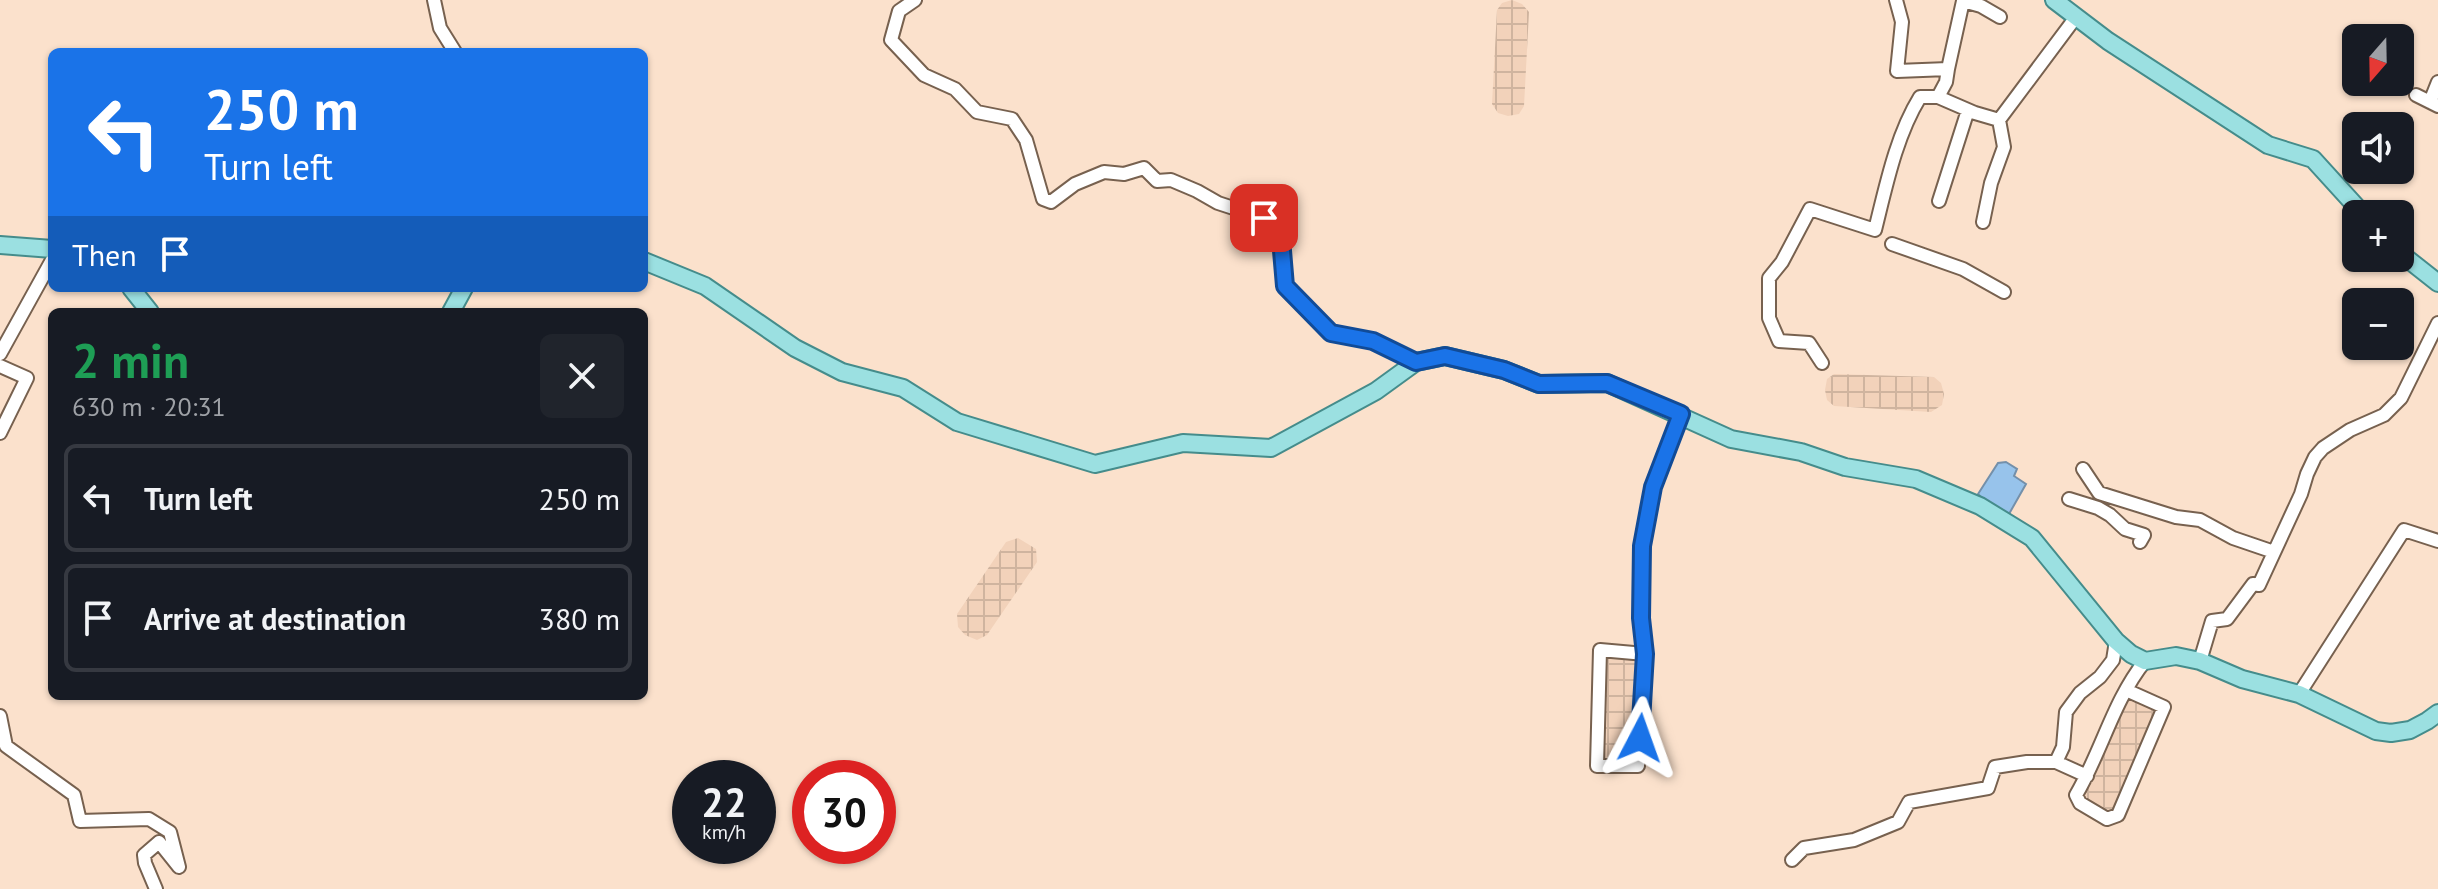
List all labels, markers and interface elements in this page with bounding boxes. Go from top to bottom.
north arrow [2342,24,2414,96]
map controls [2342,24,2414,360]
text: 250 m [204,73,359,145]
icon: left [72,80,176,184]
button: sound [2342,112,2414,184]
text: Turn left [204,143,333,190]
pin [1230,184,1298,252]
icon: arrive [1242,196,1286,240]
button: + [2342,200,2414,272]
icon: arrive [153,232,197,276]
text: Then [72,235,137,274]
button: − [2342,288,2414,360]
text: 2 min [72,329,189,391]
button: close [540,334,624,418]
text: 630 m · 20:31 [72,390,226,423]
icon: left [76,476,120,520]
text: Turn left [144,479,252,518]
text: 250 m [539,479,620,518]
icon: arrive [76,596,120,640]
text: Arrive at destination [144,599,406,638]
text: 380 m [539,599,620,638]
position arrow [1598,696,1682,780]
speed limit sign: 30 [792,760,896,864]
text: 22 [701,776,747,828]
text: km/h [702,819,746,845]

